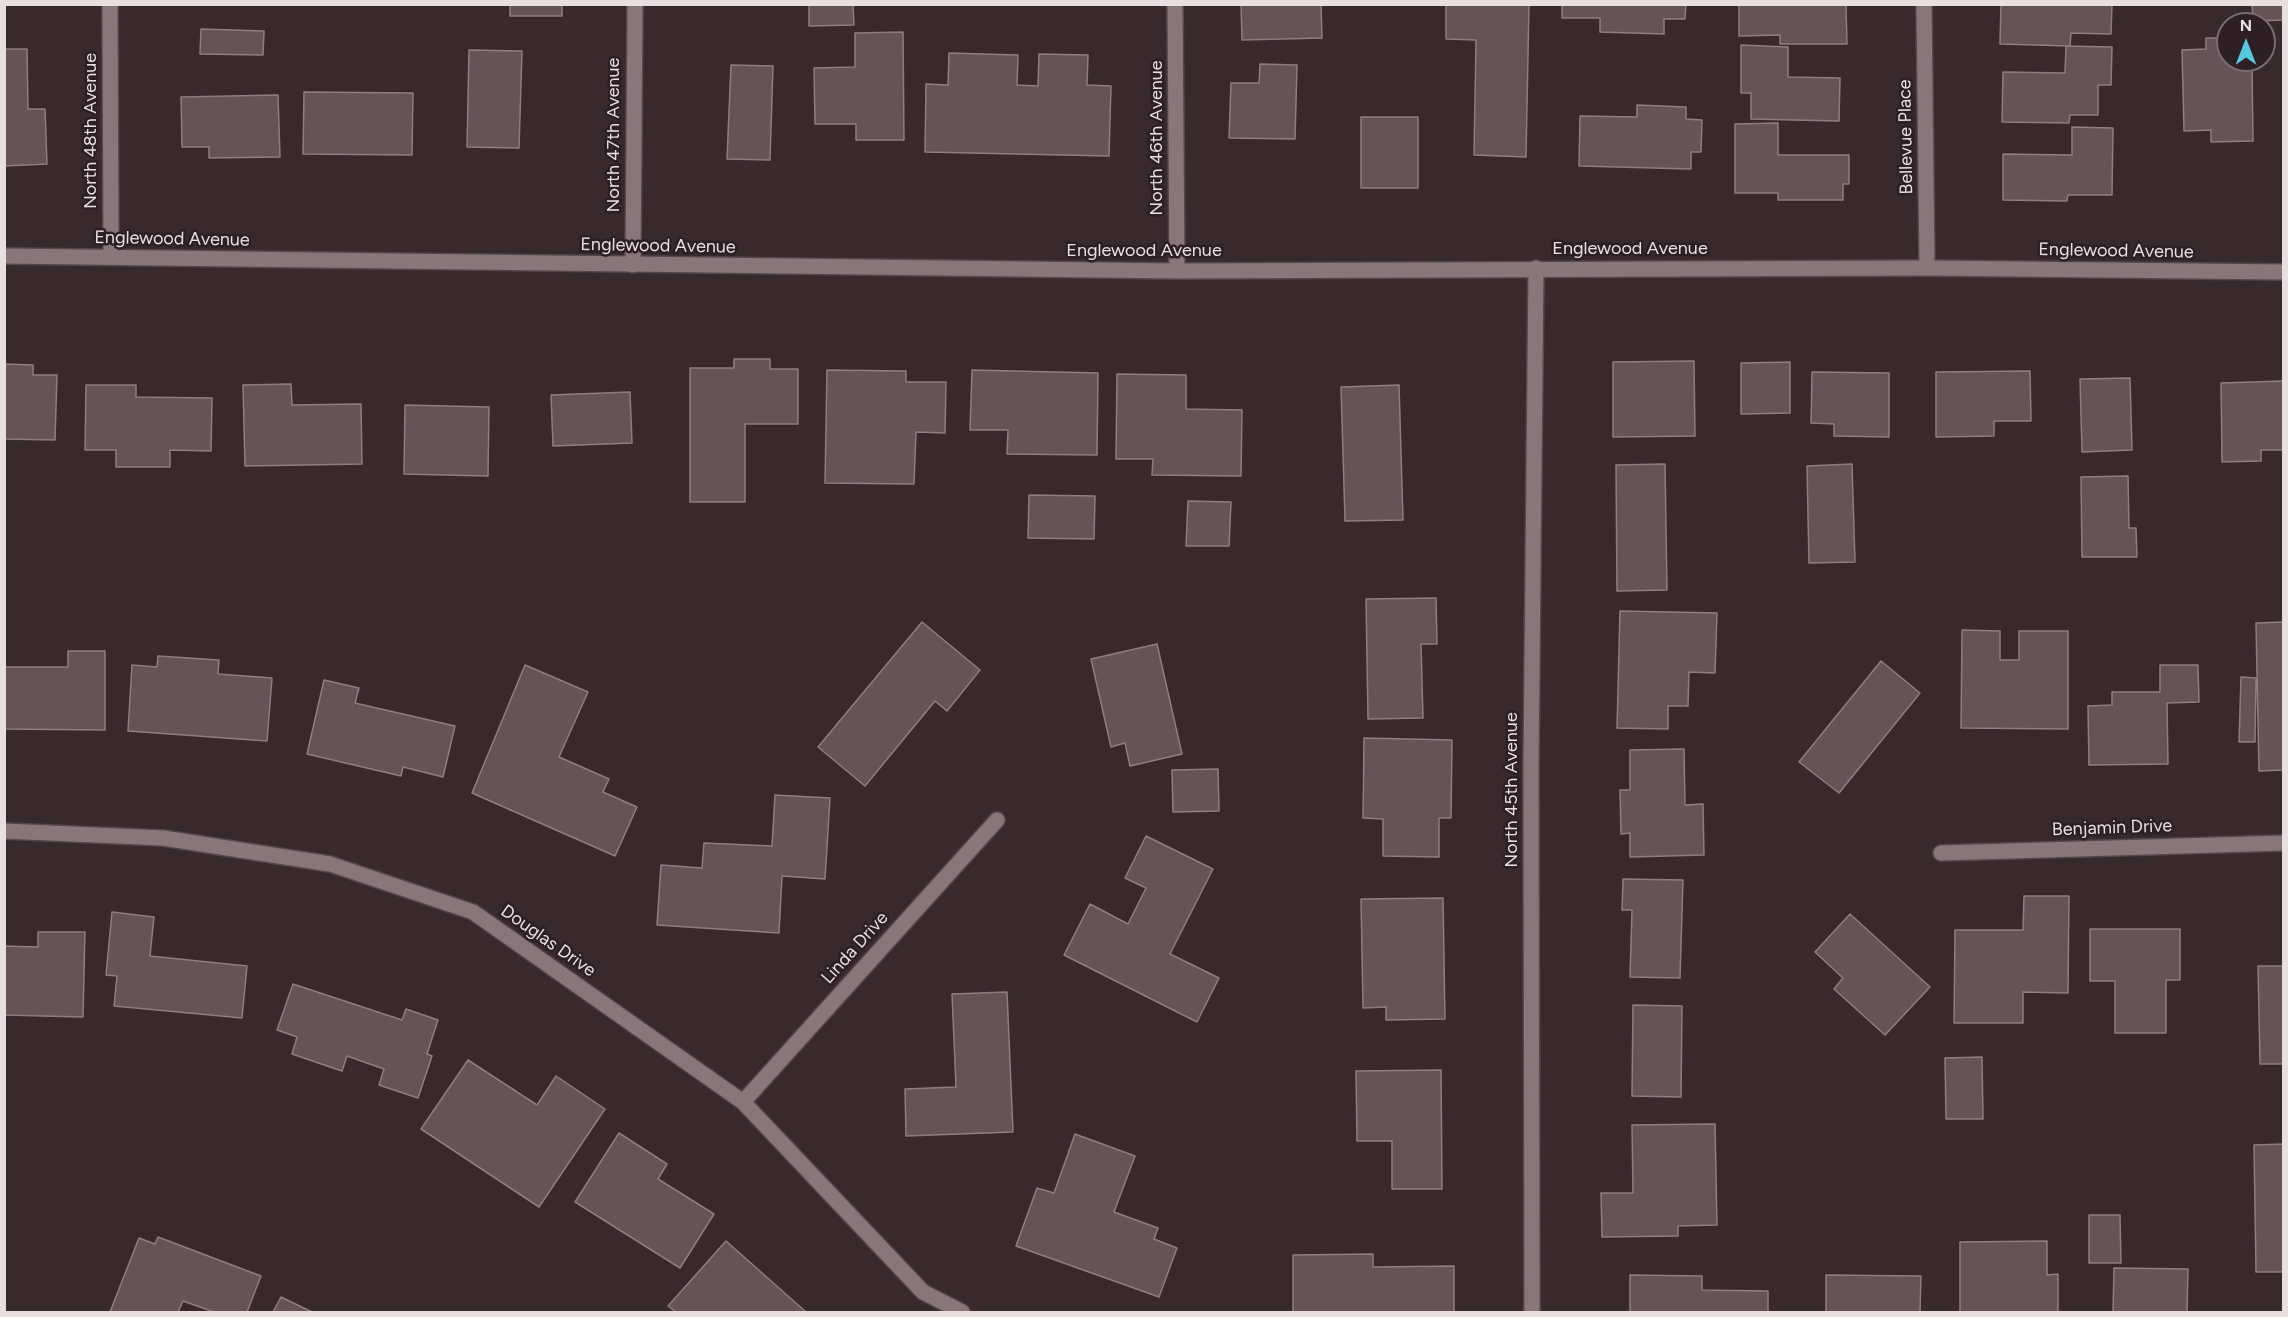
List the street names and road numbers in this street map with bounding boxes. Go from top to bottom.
street label: North 48th Avenue [80,53,102,209]
street label: North 47th Avenue [603,58,625,212]
street label: North 46th Avenue [1146,60,1168,216]
street label: Bellevue Place [1894,79,1918,195]
street label: Englewood Avenue [94,227,250,251]
street label: Englewood Avenue [580,234,736,258]
street label: Englewood Avenue [1552,238,1708,260]
street label: Englewood Avenue [2038,239,2194,263]
street label: Englewood Avenue [1066,240,1222,262]
street label: North 45th Avenue [1501,712,1523,868]
street label: Benjamin Drive [2051,815,2173,841]
street label: Douglas Drive [496,900,600,982]
street label: Linda Drive [817,908,893,988]

